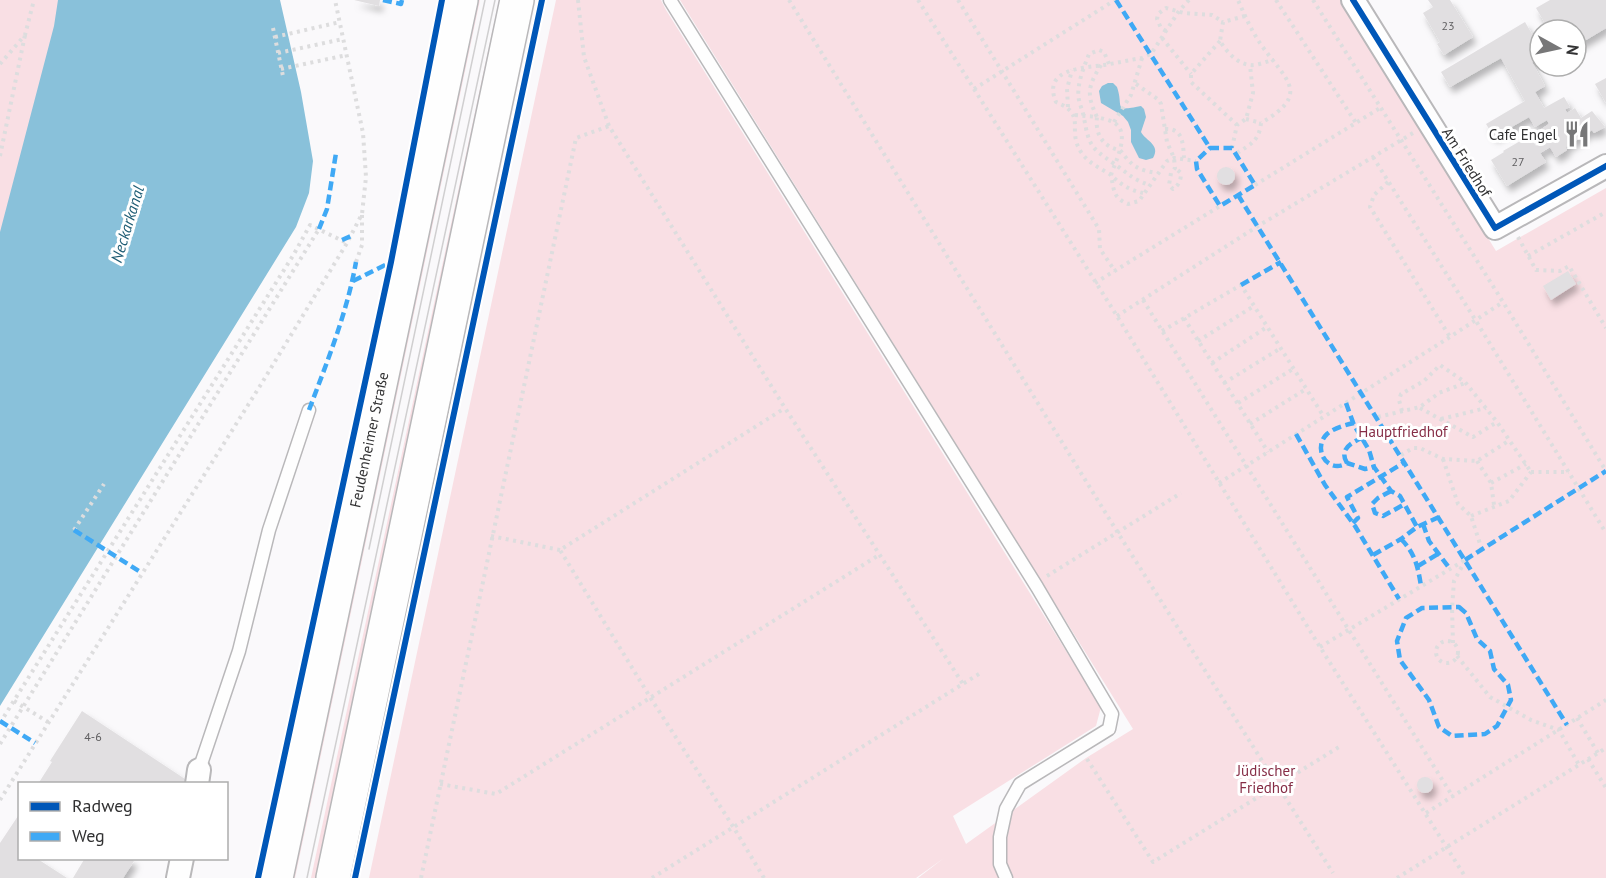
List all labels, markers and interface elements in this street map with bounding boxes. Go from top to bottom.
house number: 23 [1441,18,1455,33]
north arrow [1528,18,1588,78]
text: N [1562,43,1583,57]
restaurant icon: Cafe Engel [1562,119,1592,149]
street label: Am Friedhof [1438,124,1496,201]
place label: Cafe Engel [1489,125,1558,144]
house number: 27 [1511,154,1525,169]
water label: Neckarkanal [106,183,148,265]
street label: Feudenheimer Straße [345,370,392,509]
park label: Hauptfriedhof [1358,422,1449,441]
house number: 4-6 [84,729,102,744]
park label: Jüdischer Friedhof [1236,761,1295,797]
legend [18,782,228,860]
text: Radweg [72,794,133,817]
text: Weg [72,824,105,847]

